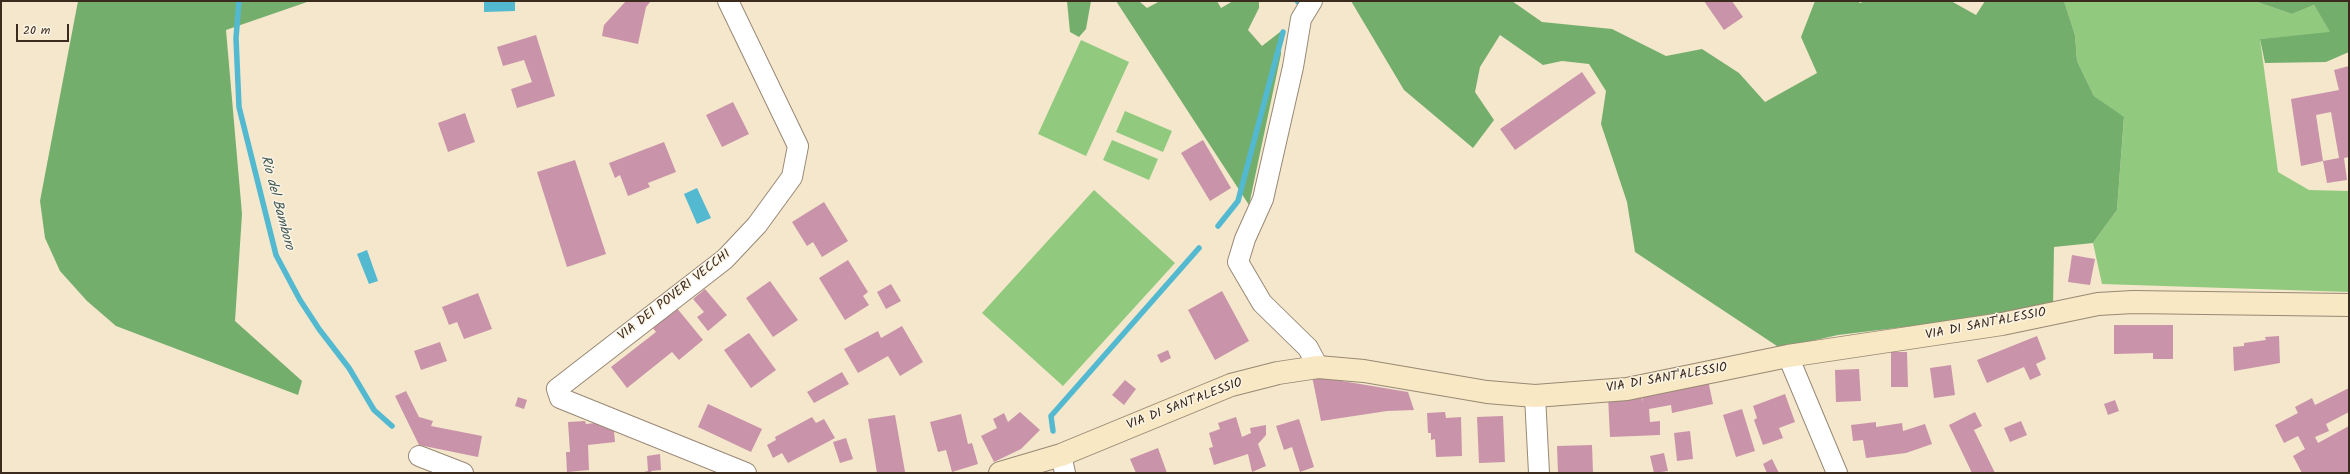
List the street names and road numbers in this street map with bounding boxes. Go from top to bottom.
street label: VIA DEI POVERI VECCHI [616,247,734,345]
street label: VIA DI SANT'ALESSIO [1924,306,2048,344]
street label: VIA DI SANT'ALESSIO [1605,361,1729,397]
street label: VIA DI SANT'ALESSIO [1125,376,1245,434]

